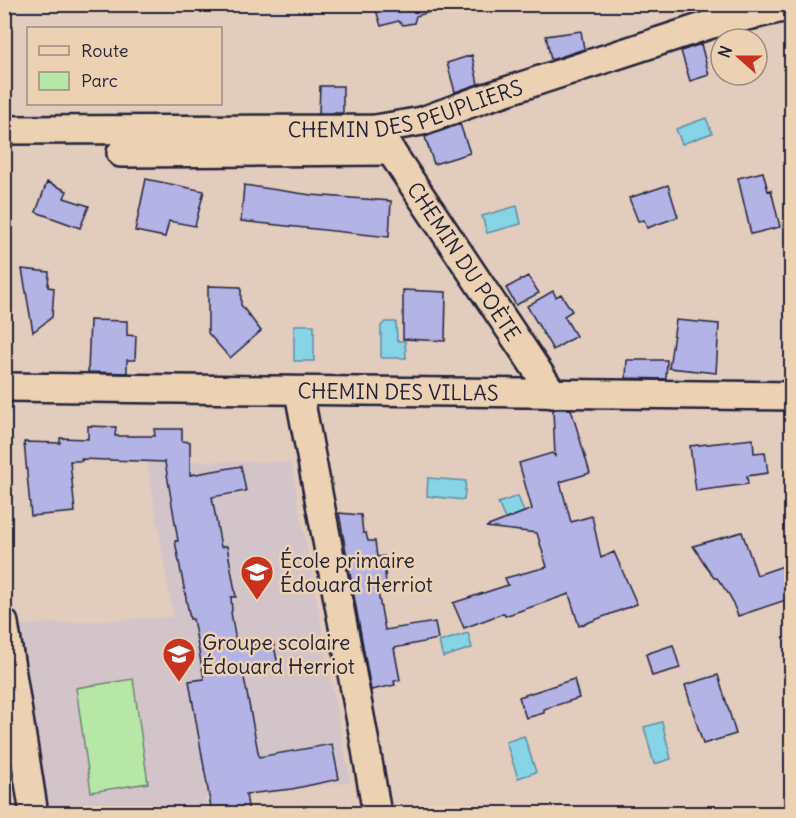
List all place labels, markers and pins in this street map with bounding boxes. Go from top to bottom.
place label: École primaire Édouard Herriot [280,547,433,598]
school or university icon: École primaire Édouard Herriot [239,554,275,601]
place label: Groupe scolaire Édouard Herriot [202,629,355,680]
school or university icon: Groupe scolaire Édouard Herriot [161,636,197,683]

